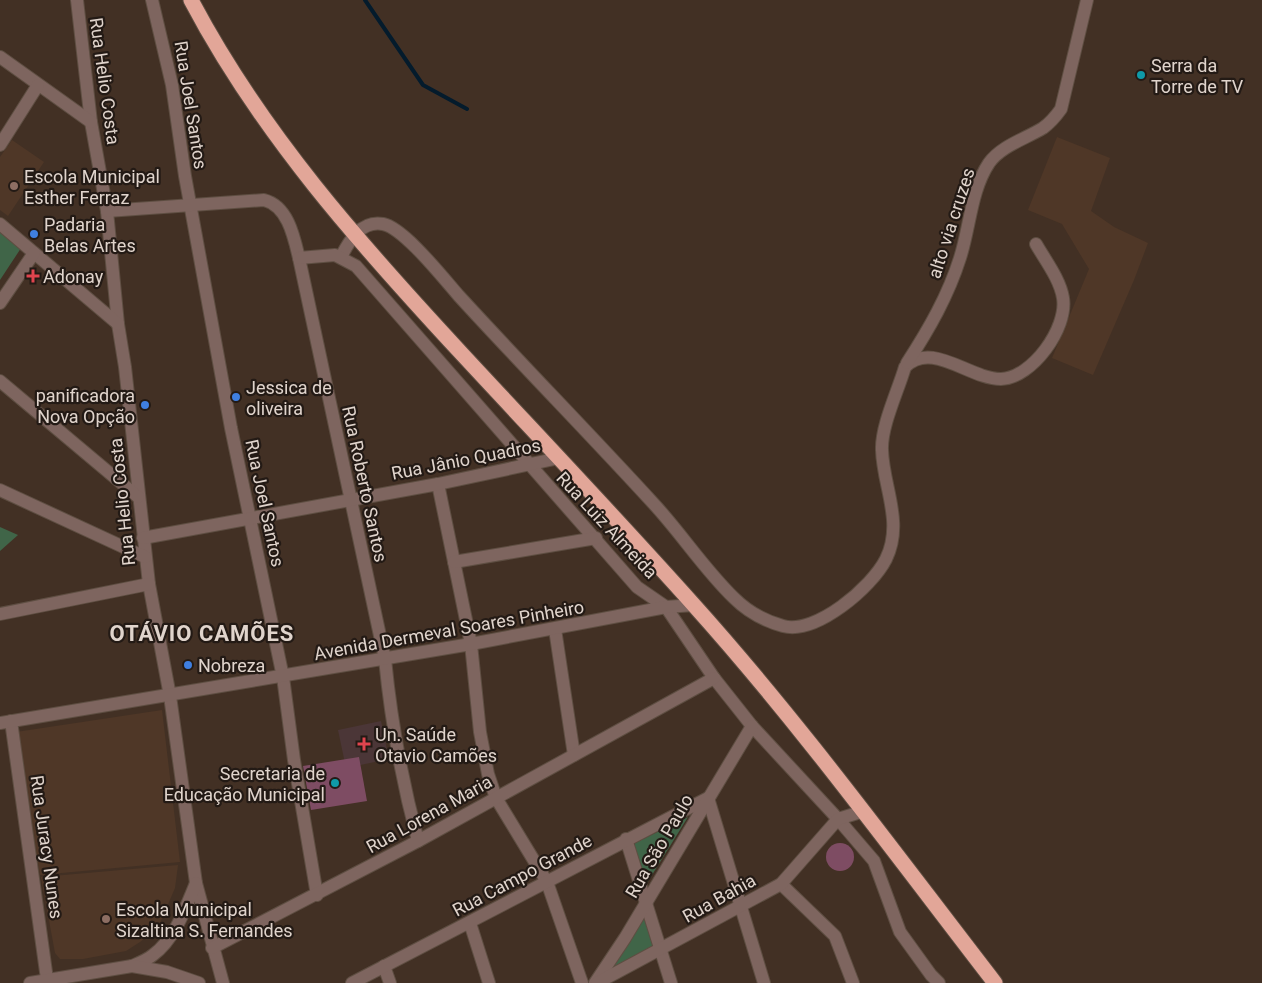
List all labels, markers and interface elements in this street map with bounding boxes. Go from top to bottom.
street label: Rua Helio Costa [86,16,124,146]
street label: Rua Joel Santos [170,39,212,171]
place label: Serra da Torre de TV [1151,55,1244,97]
marker: Serra da Torre de TV [1135,69,1147,81]
street label: alto via cruzes [923,165,979,281]
place label: Escola Municipal Esther Ferraz [24,166,160,208]
marker: Escola Municipal Esther Ferraz [8,180,20,192]
place label: Padaria Belas Artes [44,214,136,256]
marker: Padaria Belas Artes [28,228,40,240]
place label: Adonay [43,266,104,287]
marker: Adonay [27,270,39,282]
place label: Jessica de oliveira [246,377,332,419]
place label: panificadora Nova Opção [36,385,135,427]
marker: Jessica de oliveira [230,391,242,403]
marker: panificadora Nova Opção [139,399,151,411]
street label: Rua Roberto Santos [338,404,392,564]
street label: Rua Jânio Quadros [390,434,542,484]
street label: Rua Helio Costa [105,437,139,567]
street label: Rua Joel Santos [241,437,289,569]
street label: Rua Luiz Almeida [552,467,662,583]
street label: Avenida Dermeval Soares Pinheiro [312,596,586,664]
district label: OTÁVIO CAMÕES [110,621,294,646]
place label: Nobreza [198,655,265,676]
marker: Nobreza [182,659,194,671]
place label: Un. Saúde Otavio Camões [375,724,497,766]
marker: Un. Saúde Otavio Camões [357,737,371,751]
place label: Secretaria de Educação Municipal [164,763,325,805]
street label: Rua Lorena Maria [362,771,496,857]
street label: Rua Juracy Nunes [27,774,67,920]
marker: Secretaria de Educação Municipal [329,777,341,789]
street label: Rua São Paulo [621,790,697,902]
street label: Rua Campo Grande [449,829,595,921]
street label: Rua Bahia [679,869,759,927]
place label: Escola Municipal Sizaltina S. Fernandes [116,899,293,941]
marker: Escola Municipal Sizaltina S. Fernandes [100,913,112,925]

